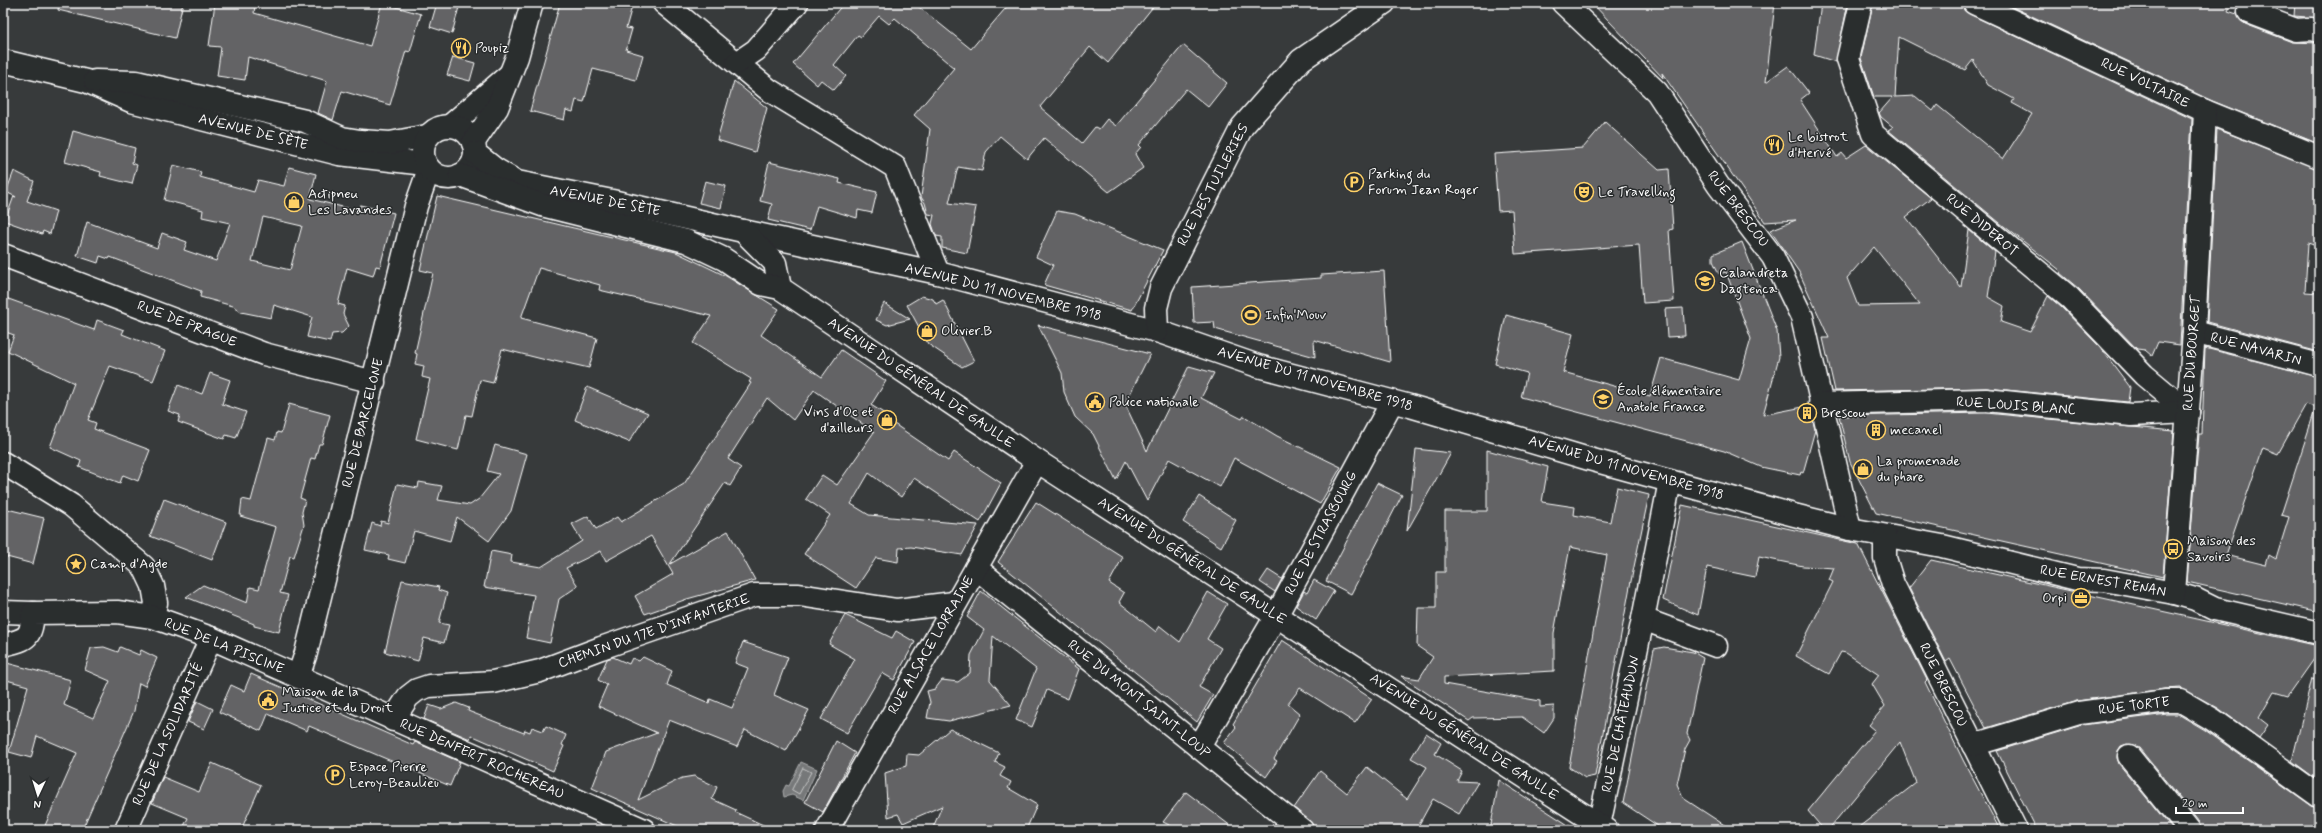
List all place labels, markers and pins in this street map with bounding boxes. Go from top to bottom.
restaurant icon: Poupiz [450,37,472,59]
place label: Poupiz [475,39,509,57]
place label: Le bistrot d'Hervé [1788,128,1849,162]
restaurant icon: Le bistrot d'Hervé [1763,134,1785,156]
place label: Parking du Forum Jean Roger [1368,165,1478,199]
parking icon: Parking du Forum Jean Roger [1343,171,1365,193]
theatre icon: Le Travelling [1573,181,1595,203]
place label: Le Travelling [1598,183,1676,203]
place label: Actipneu Les Lavandes [308,185,392,219]
shop icon: Actipneu Les Lavandes [283,191,305,213]
place label: Calandreta Dagtenca [1719,264,1788,300]
school or university icon: Calandreta Dagtenca [1694,270,1716,292]
sports icon: Infin'Mouv [1240,304,1262,326]
place label: Infin'Mouv [1265,306,1327,324]
shop icon: Olivier.B [916,320,938,342]
place label: Olivier.B [941,322,992,340]
place label: École élémentaire Anatole France [1617,382,1722,416]
school or university icon: École élémentaire Anatole France [1592,388,1614,410]
public building icon: Police nationale [1084,391,1106,413]
place label: Police nationale [1109,393,1199,411]
building icon: Brescou [1796,402,1818,424]
place label: Vins d'Oc et d'ailleurs [804,403,873,437]
place label: Brescou [1821,404,1866,422]
shop icon: Vins d'Oc et d'ailleurs [876,409,898,431]
building icon: mecanel [1865,419,1887,441]
place label: mecanel [1890,421,1942,439]
place label: La promenade du phare [1877,452,1961,486]
shop icon: La promenade du phare [1852,458,1874,480]
place label: Maison des Savoirs [2187,532,2256,566]
bus stop icon: Maison des Savoirs [2162,538,2184,560]
place icon: Camp d'Agde [65,553,87,575]
place label: Camp d'Agde [90,555,168,573]
office icon: Orpi [2070,587,2092,609]
place label: Orpi [2042,589,2067,607]
place label: Maison de la Justice et du Droit [282,683,394,717]
public building icon: Maison de la Justice et du Droit [257,689,279,711]
place label: Espace Pierre Leroy-Beaulieu [349,758,439,792]
parking icon: Espace Pierre Leroy-Beaulieu [324,764,346,786]

